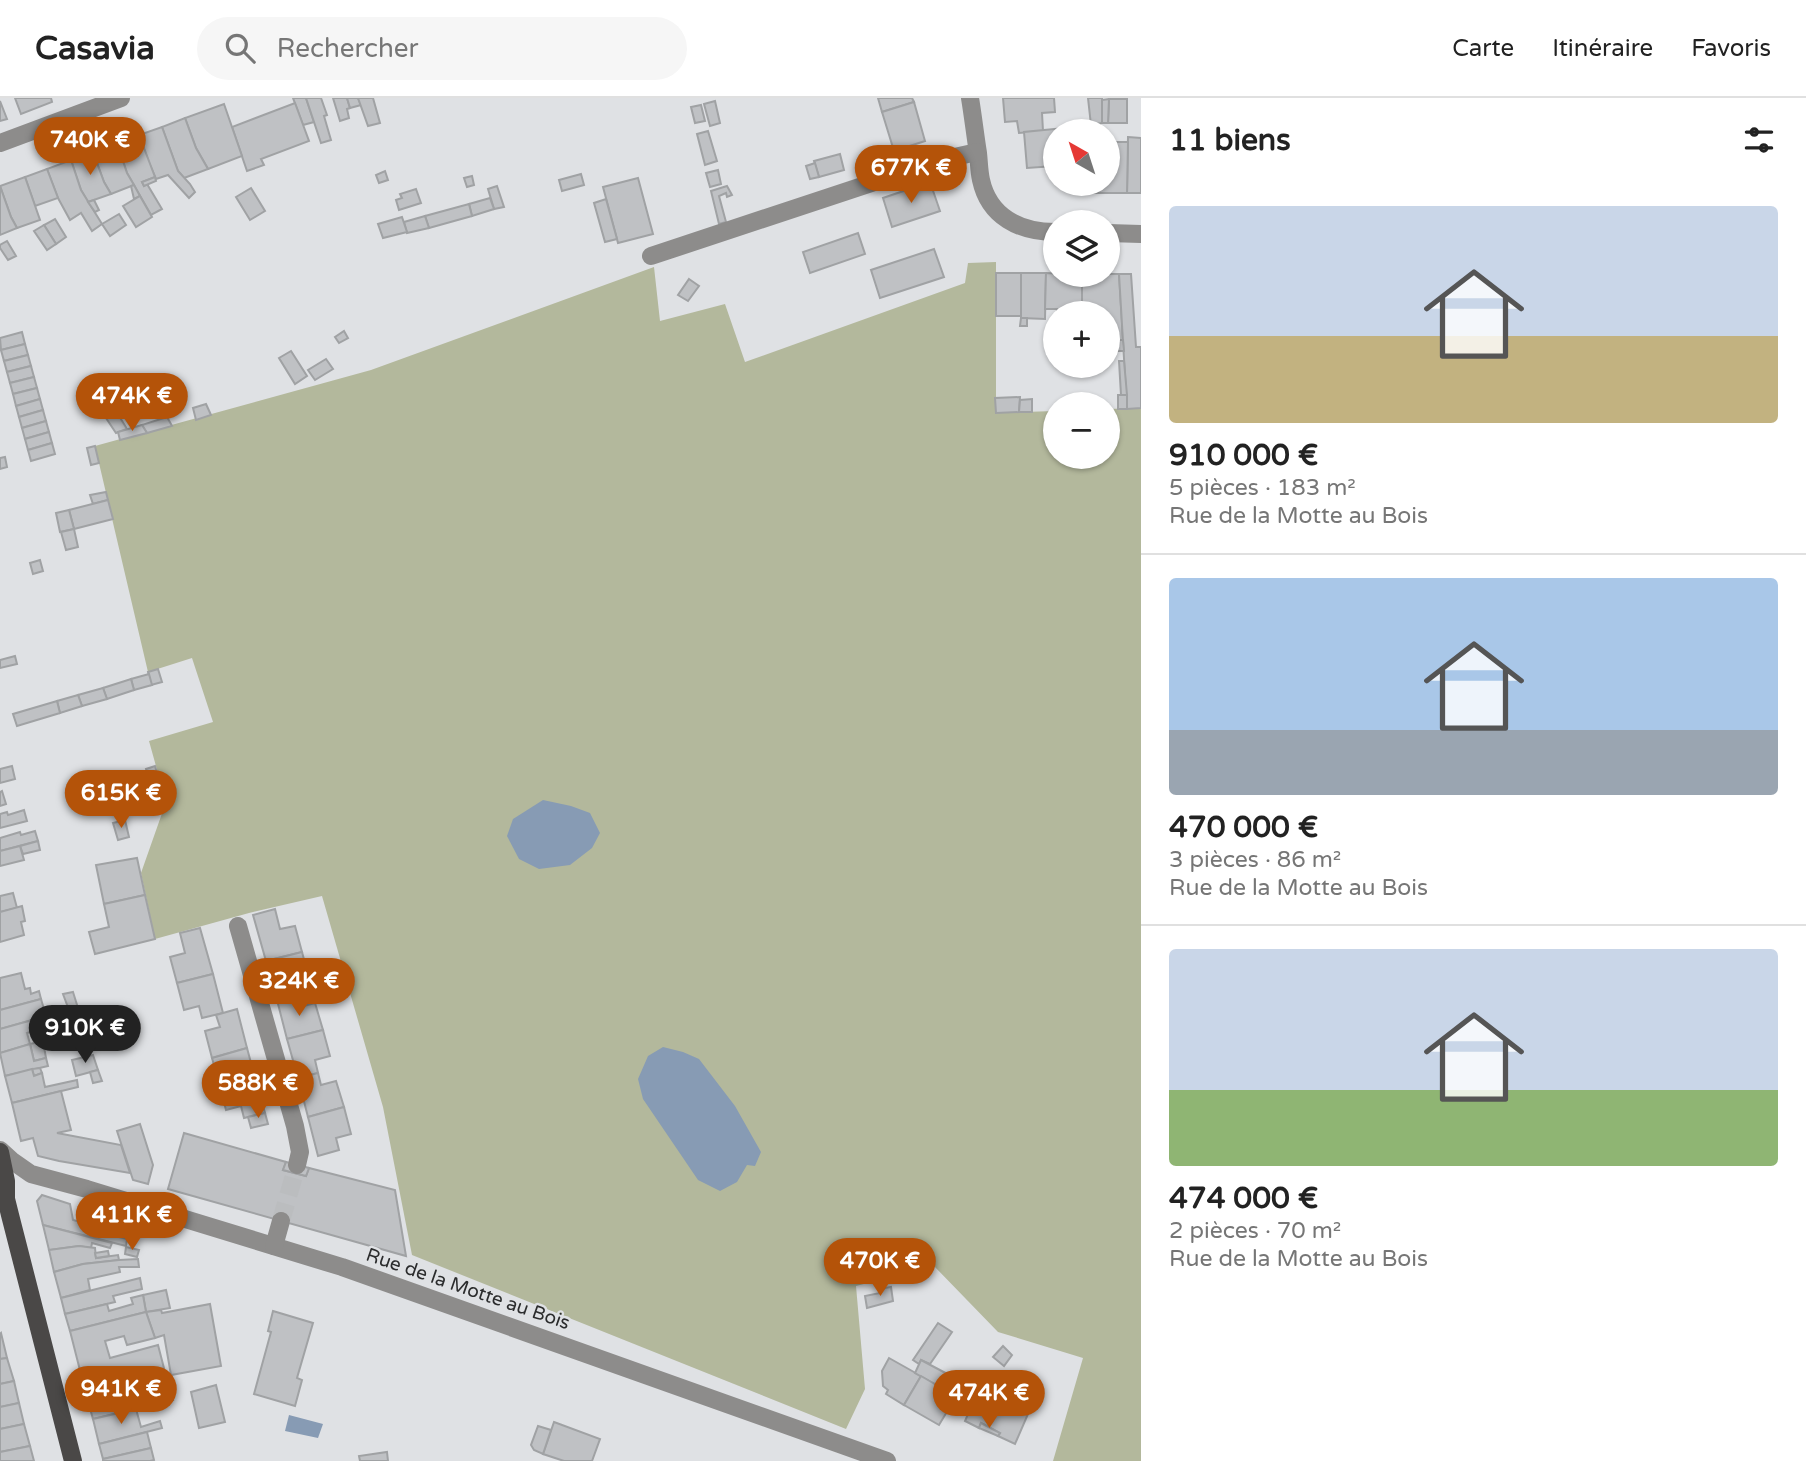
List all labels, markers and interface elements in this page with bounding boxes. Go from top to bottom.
search box [197,17,687,80]
text: Casavia [35,29,155,68]
icon: search [221,29,259,67]
text: Rechercher [277,33,418,64]
text: Carte [1452,34,1514,63]
text: Itinéraire [1552,34,1653,63]
text: Favoris [1691,34,1771,63]
pin: 740K € [33,118,147,177]
north arrow [1043,119,1120,196]
map controls [1043,119,1120,469]
icon: filters [1740,121,1778,159]
text: 11 biens [1169,122,1291,159]
text: 740K € [50,126,130,154]
pin: 677K € [854,146,968,205]
text: 677K € [871,154,951,182]
button: layers [1043,210,1120,287]
icon: home [1411,251,1537,377]
button: + [1043,301,1120,378]
pin: 474K € [75,374,189,433]
text: 474K € [92,382,172,410]
button: − [1043,392,1120,469]
text: 910 000 € [1169,437,1318,474]
text: 5 pièces · 183 m² [1169,474,1356,502]
text: Rue de la Motte au Bois [1169,502,1428,530]
icon: home [1411,623,1537,749]
pin: 615K € [64,770,178,830]
text: 615K € [81,779,161,807]
text: 470 000 € [1169,809,1318,846]
text: 3 pièces · 86 m² [1169,846,1341,874]
text: Rue de la Motte au Bois [1169,874,1428,902]
pin: 324K € [242,958,356,1018]
text: 324K € [259,967,339,995]
icon: home [1411,994,1537,1120]
pin: 910K € [28,1006,142,1065]
text: 910K € [45,1014,125,1042]
pin: 588K € [201,1060,315,1120]
text: 588K € [218,1069,298,1097]
text: 474 000 € [1169,1180,1318,1217]
pin: 411K € [75,1192,189,1252]
text: 411K € [92,1201,172,1229]
text: 2 pièces · 70 m² [1169,1217,1341,1245]
pin: 470K € [823,1238,937,1298]
street label: Rue de la Motte au Bois [363,1244,573,1334]
text: Rue de la Motte au Bois [1169,1245,1428,1273]
text: 470K € [840,1247,920,1275]
pin: 941K € [64,1366,178,1426]
pin: 474K € [932,1370,1046,1430]
text: 941K € [81,1375,161,1403]
text: 474K € [949,1379,1029,1407]

